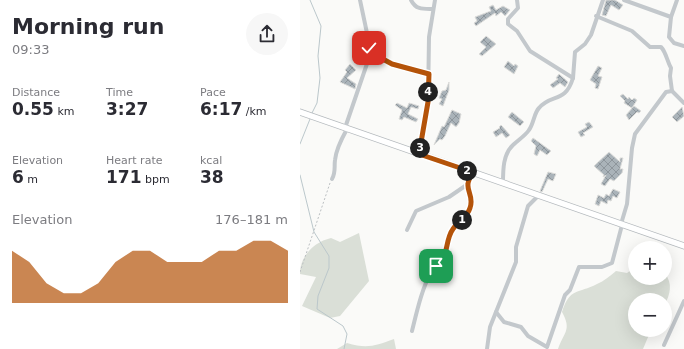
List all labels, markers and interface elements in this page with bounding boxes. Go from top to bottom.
button: share [246,13,288,55]
text: Morning run [12,14,164,39]
pin [352,31,386,65]
icon: check [358,37,380,59]
text: 09:33 [12,42,49,57]
pin: 4 [418,82,438,102]
text: 4 [424,85,432,98]
text: Distance [12,86,60,99]
text: Time [106,86,133,99]
text: Pace [200,86,226,99]
text: 0.55 [12,99,54,119]
text: 3:27 [106,99,148,119]
text: 6:17 [200,99,242,119]
text: km [54,105,75,118]
text: /km [242,105,267,118]
pin: 3 [410,138,430,158]
text: 3 [416,141,424,154]
text: Elevation [12,154,63,167]
text: Heart rate [106,154,162,167]
text: kcal [200,154,222,167]
pin: 2 [457,161,477,181]
text: 2 [463,164,471,177]
text: 6 [12,167,24,187]
text: 171 [106,167,142,187]
text: 38 [200,167,224,187]
text: m [24,173,38,186]
text: bpm [142,173,170,186]
pin: 1 [452,210,472,230]
text: Elevation [12,212,72,227]
text: 176–181 m [215,212,288,227]
text: 1 [458,213,466,226]
map controls [628,241,672,337]
button: + [628,241,672,285]
pin [419,249,453,283]
icon: arrive [425,255,447,277]
button: − [628,293,672,337]

